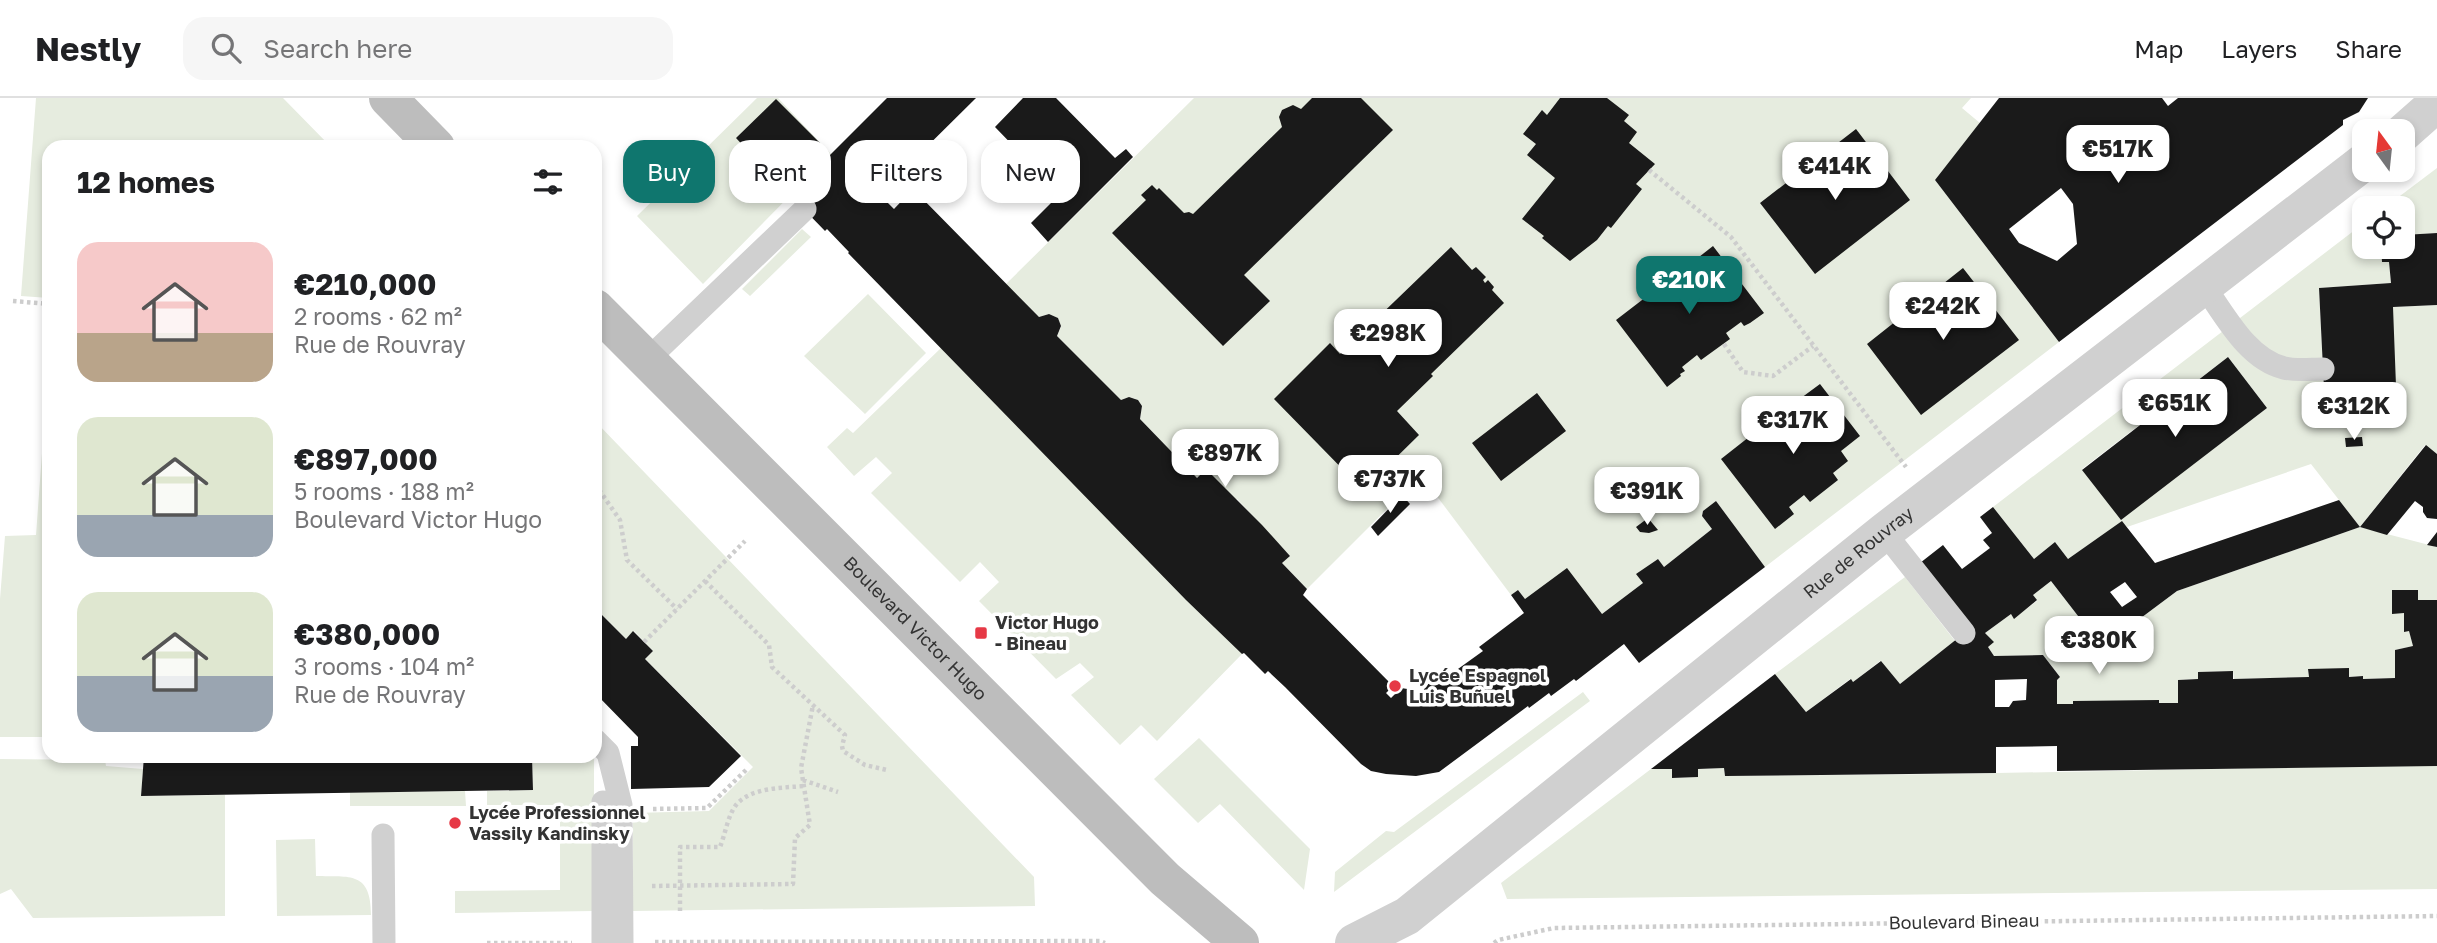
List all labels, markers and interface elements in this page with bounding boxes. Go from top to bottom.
search box [183,17,673,80]
text: Nestly [35,29,141,68]
icon: search [207,29,245,67]
text: Search here [263,33,412,64]
text: Map [2134,34,2183,63]
text: Layers [2221,34,2297,63]
text: Share [2335,34,2402,63]
north arrow [2352,119,2415,182]
map controls [2352,119,2415,259]
pin: €517K [2069,126,2167,185]
text: €517K [2082,134,2154,162]
chip: Buy [623,140,715,203]
chip: Rent [729,140,831,203]
chip: Filters [845,140,967,203]
chip: New [981,140,1080,203]
pin: €414K [1786,142,1884,202]
text: €414K [1798,151,1872,179]
icon: filters [529,163,567,201]
text: 12 homes [77,164,215,200]
button: locate [2352,196,2415,259]
pin: €210K [1640,256,1738,316]
text: €210K [1652,265,1726,293]
text: €210,000 [294,266,437,302]
icon: home [133,270,217,354]
pin: €242K [1894,282,1992,342]
text: €242K [1905,291,1981,319]
text: 2 rooms · 62 m² [294,302,462,330]
pin: €298K [1339,310,1437,369]
text: €298K [1350,318,1426,346]
text: Rue de Rouvray [294,330,466,358]
pin: €651K [2126,380,2224,439]
pin: €312K [2305,382,2403,442]
text: €651K [2138,388,2212,416]
text: €312K [2318,391,2390,419]
pin: €317K [1744,396,1842,456]
text: €317K [1757,405,1829,433]
pin: €897K [1176,430,1274,489]
text: €897K [1188,438,1262,466]
text: €897,000 [294,441,438,477]
icon: home [133,445,217,529]
pin: €737K [1341,456,1439,515]
text: €737K [1354,464,1426,492]
pin: €391K [1598,468,1696,527]
text: €391K [1610,476,1684,504]
text: 5 rooms · 188 m² [294,477,474,505]
street label: Rue de Rouvray [1799,502,1917,603]
text: Boulevard Victor Hugo [294,505,542,533]
street label: Boulevard Victor Hugo [839,551,992,704]
place label: Victor Hugo - Bineau [995,611,1099,654]
text: €380,000 [294,616,440,652]
pin: €380K [2050,616,2148,676]
icon: home [133,620,217,704]
marker: Victor Hugo - Bineau [973,625,989,641]
text: €380K [2061,625,2137,653]
text: 3 rooms · 104 m² [294,652,474,680]
place label: Lycée Espagnol Luis Buñuel [1409,664,1546,707]
marker: Lycée Espagnol Luis Buñuel [1387,678,1403,694]
text: Rue de Rouvray [294,680,466,708]
place label: Lycée Professionnel Vassily Kandinsky [469,801,645,844]
marker: Lycée Professionnel Vassily Kandinsky [447,815,463,831]
street label: Boulevard Bineau [1888,909,2040,933]

